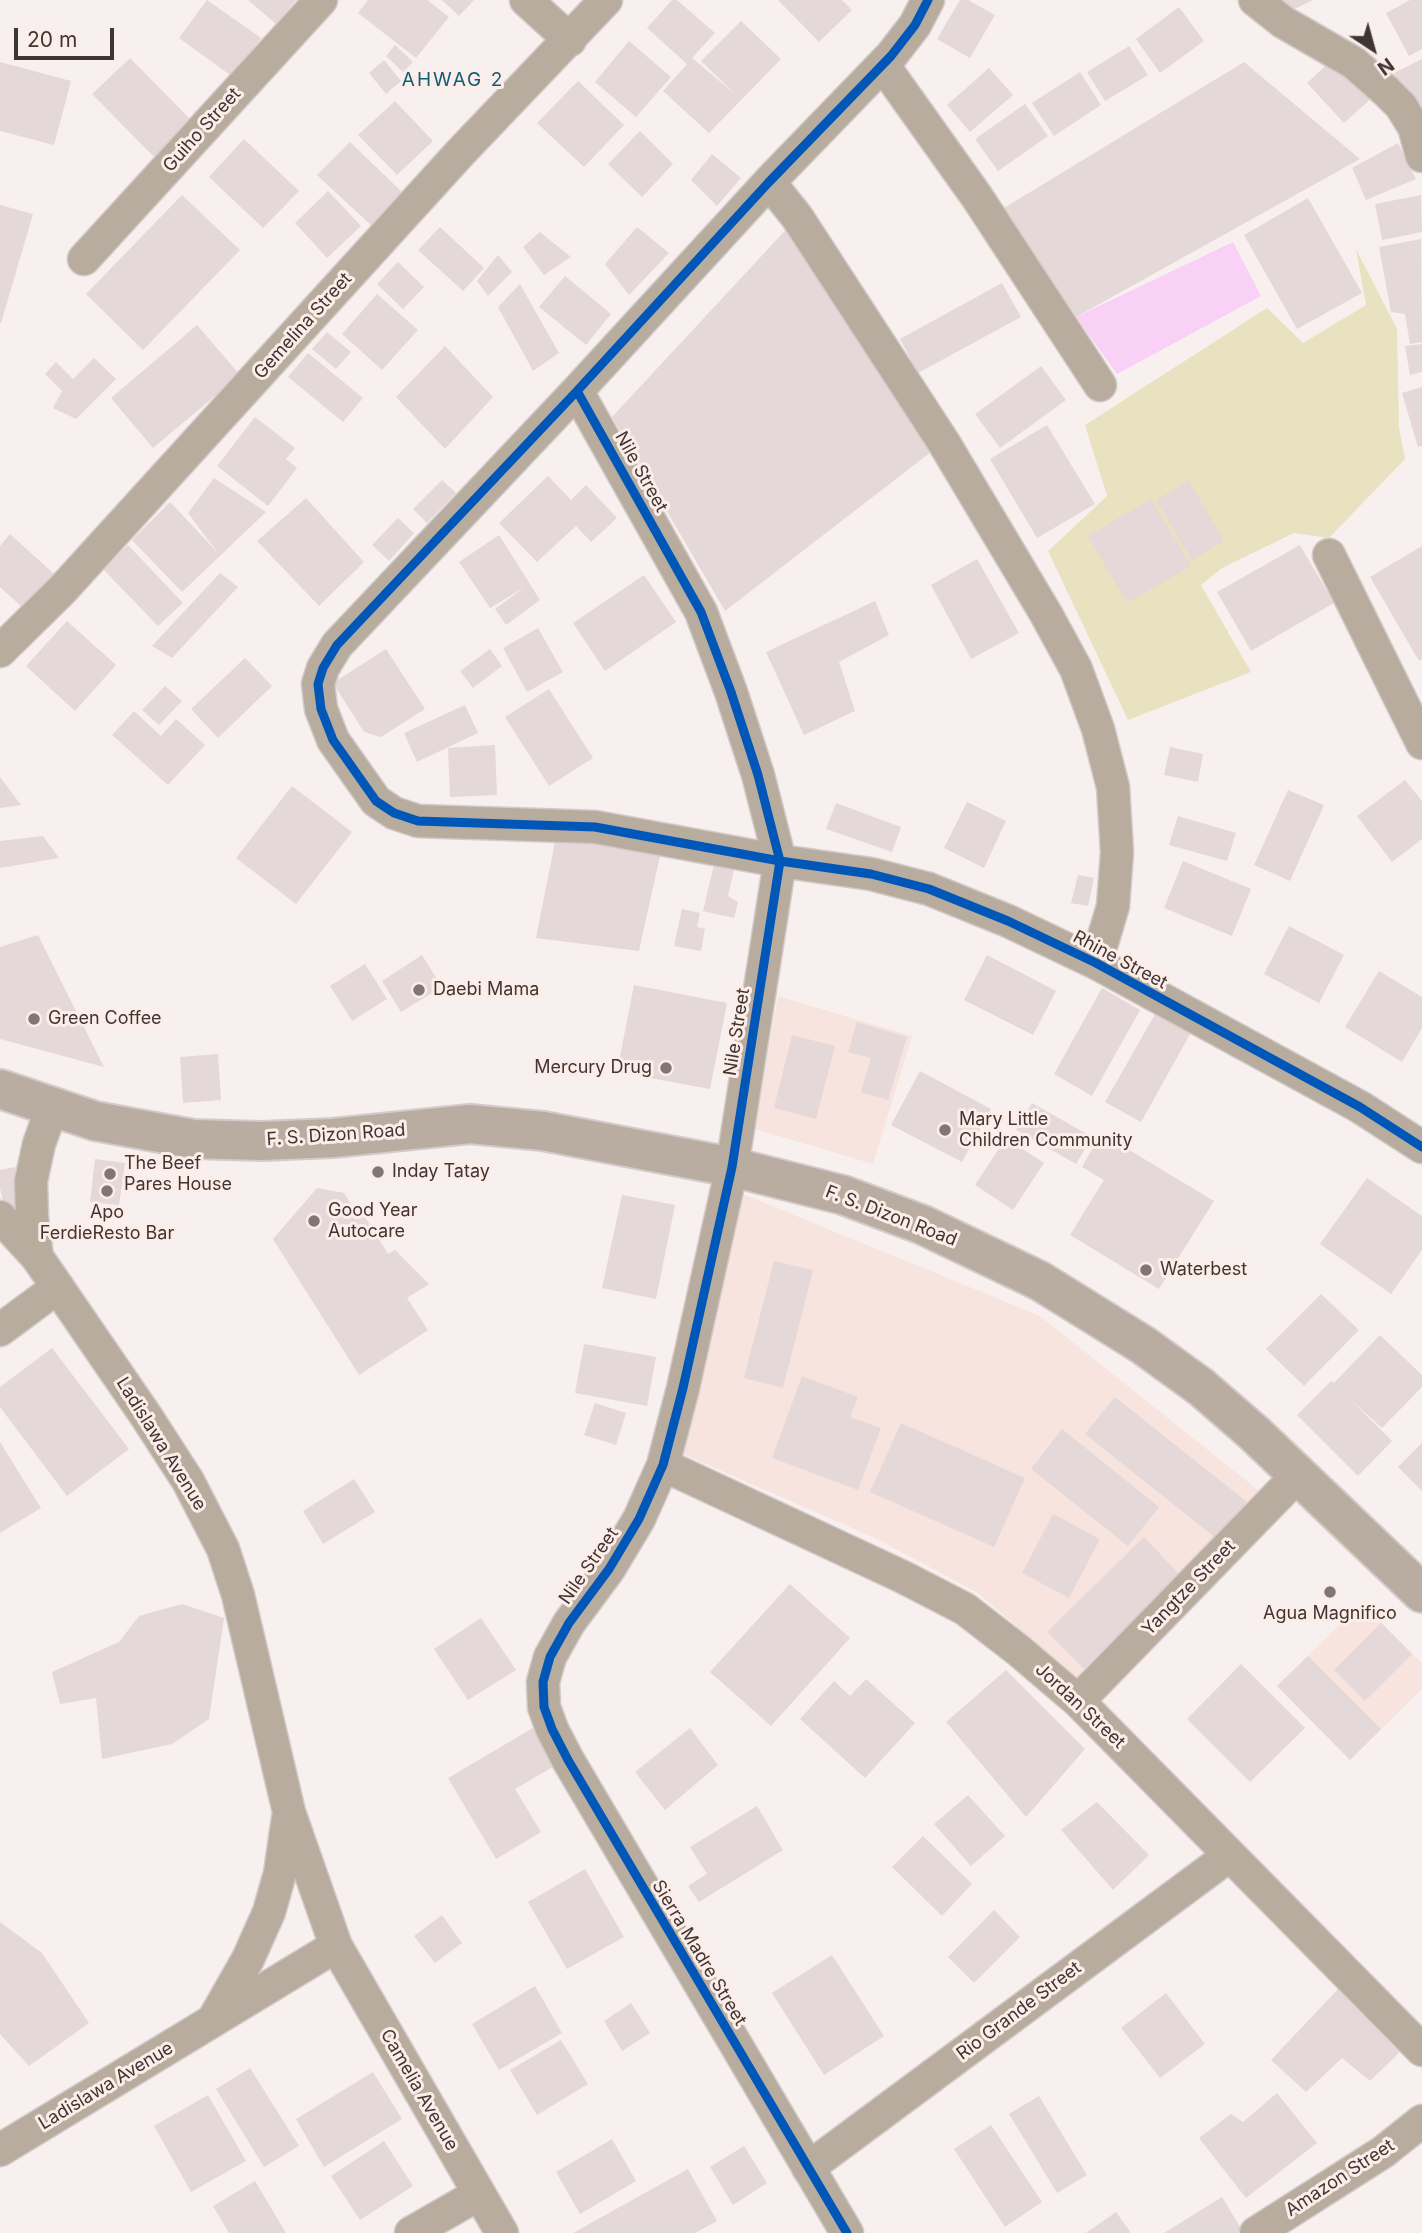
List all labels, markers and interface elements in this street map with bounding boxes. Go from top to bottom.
scale bar [18,14,117,58]
north arrow [1338,14,1408,84]
text: 20 m [27,27,77,52]
text: N [1373,53,1398,80]
district label: AHWAG 2 [403,69,503,91]
street label: Guiho Street [159,83,245,177]
street label: Gemelina Street [250,268,356,384]
street label: Nile Street [610,428,672,516]
street label: Rhine Street [1069,926,1171,994]
place label: Daebi Mama [433,979,539,1001]
marker: Daebi Mama [411,982,427,998]
street label: Nile Street [719,987,755,1077]
place label: Green Coffee [48,1008,162,1030]
marker: Green Coffee [26,1011,42,1027]
place label: Mercury Drug [534,1057,652,1079]
marker: Mercury Drug [658,1060,674,1076]
place label: Mary Little Children Community [959,1109,1133,1152]
street label: F. S. Dizon Road [266,1119,406,1151]
marker: Mary Little Children Community [937,1122,953,1138]
place label: The Beef Pares House [124,1153,232,1196]
place label: Inday Tatay [392,1161,490,1183]
marker: Inday Tatay [370,1164,386,1180]
marker: The Beef Pares House [102,1166,118,1182]
street label: F. S. Dizon Road [822,1181,960,1251]
marker: Apo FerdieResto Bar [99,1183,115,1199]
place label: Good Year Autocare [328,1200,417,1242]
place label: Apo FerdieResto Bar [40,1202,174,1244]
marker: Good Year Autocare [306,1213,322,1229]
place label: Waterbest [1160,1259,1247,1281]
marker: Waterbest [1138,1262,1154,1278]
street label: Ladislawa Avenue [111,1374,211,1514]
street label: Nile Street [555,1524,623,1608]
street label: Yangtze Street [1138,1536,1240,1640]
marker: Agua Magnifico [1322,1584,1338,1600]
place label: Agua Magnifico [1263,1603,1397,1625]
street label: Jordan Street [1031,1659,1129,1753]
street label: Sierra Madre Street [647,1876,751,2030]
street label: Rio Grande Street [953,1957,1085,2065]
street label: Camelia Avenue [375,2025,463,2155]
street label: Ladislawa Avenue [35,2037,177,2135]
street label: Amazon Street [1282,2135,1398,2221]

